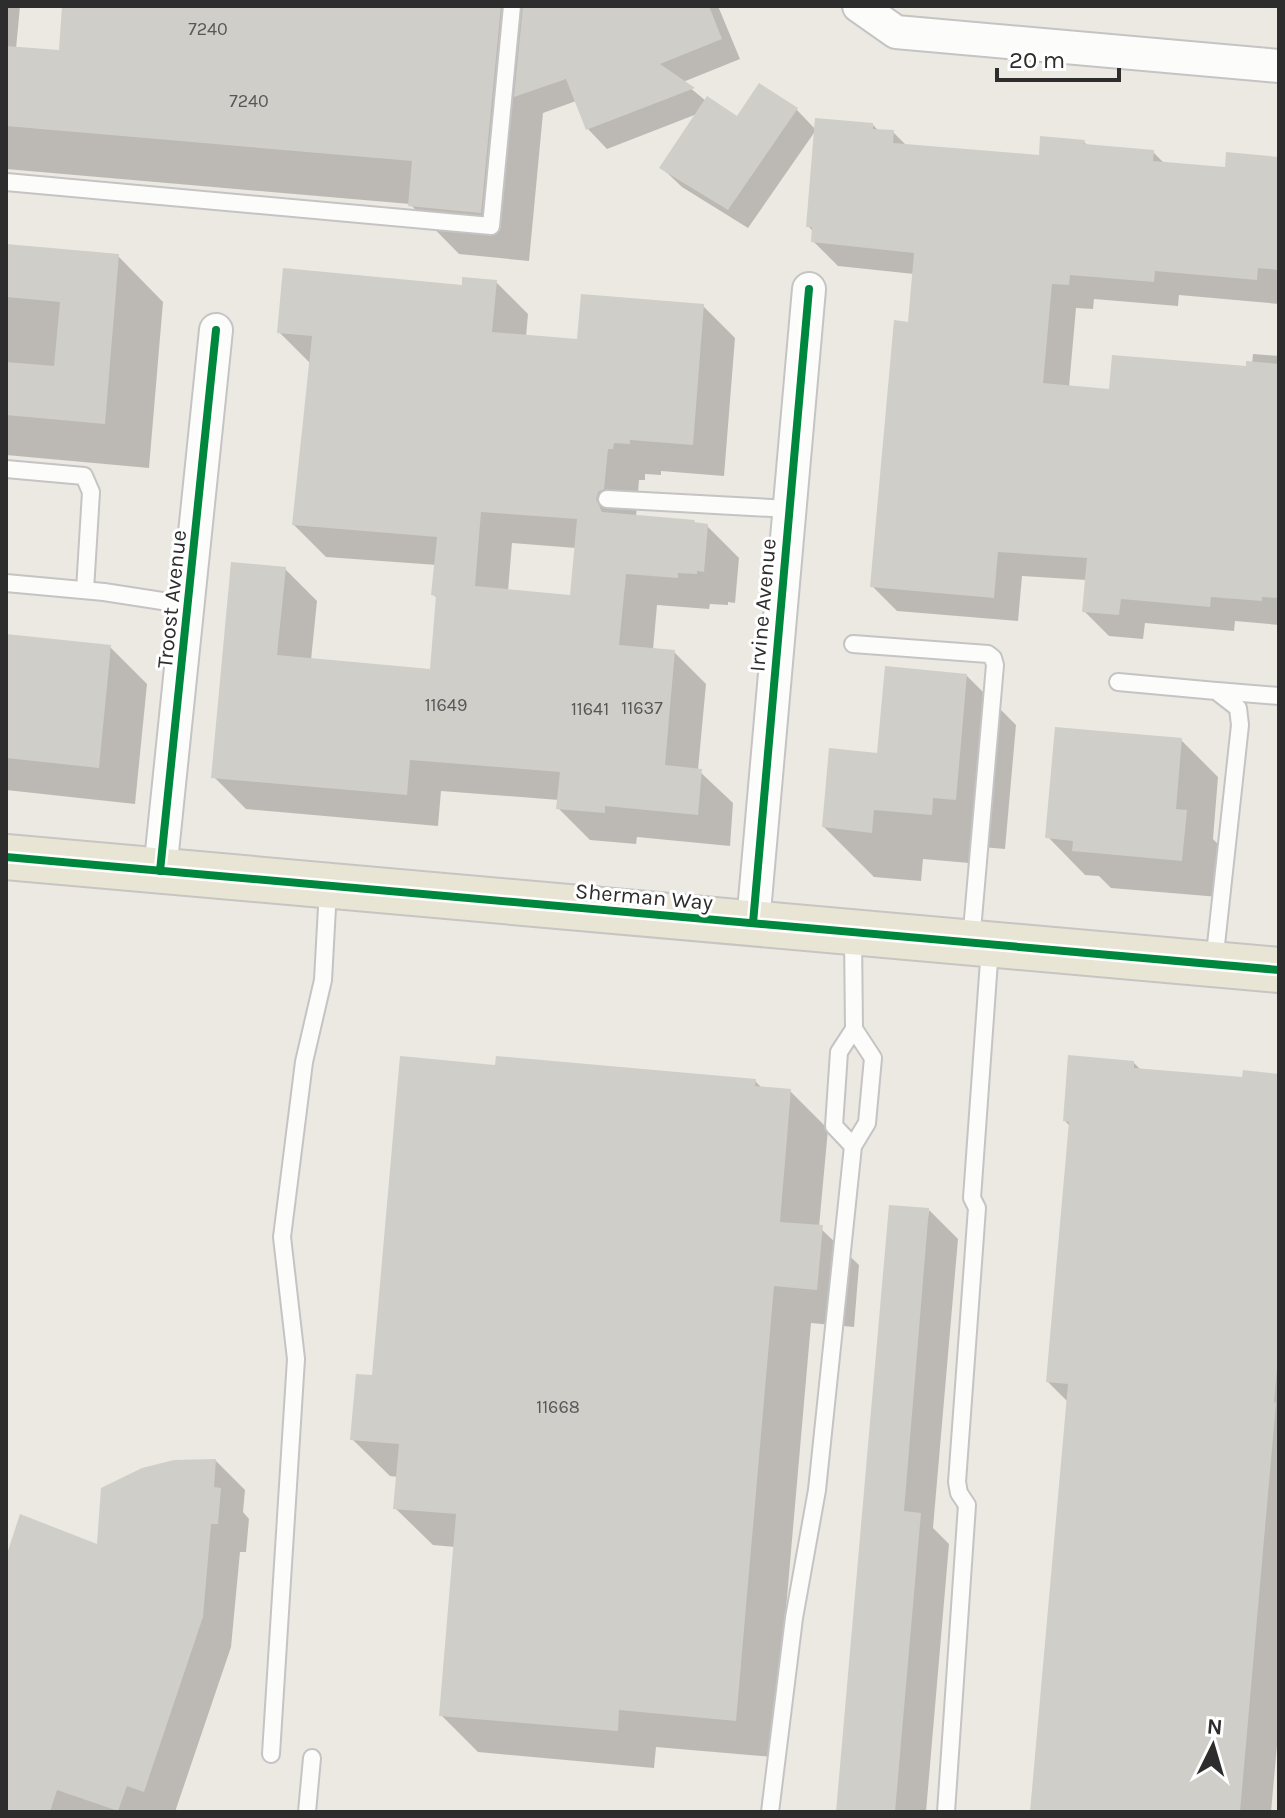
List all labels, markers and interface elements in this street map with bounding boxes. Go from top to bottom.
house number: 7240 [188,18,228,40]
scale bar [997,32,1119,82]
text: 20 m [1009,46,1065,74]
house number: 7240 [229,90,269,112]
street label: Troost Avenue [152,529,192,670]
street label: Irvine Avenue [744,537,782,673]
house number: 11649 [425,694,467,716]
house number: 11637 [621,697,663,719]
house number: 11641 [571,698,609,720]
street label: Sherman Way [574,878,714,916]
house number: 11668 [536,1396,580,1418]
north arrow [1173,1706,1253,1786]
text: N [1206,1713,1224,1741]

